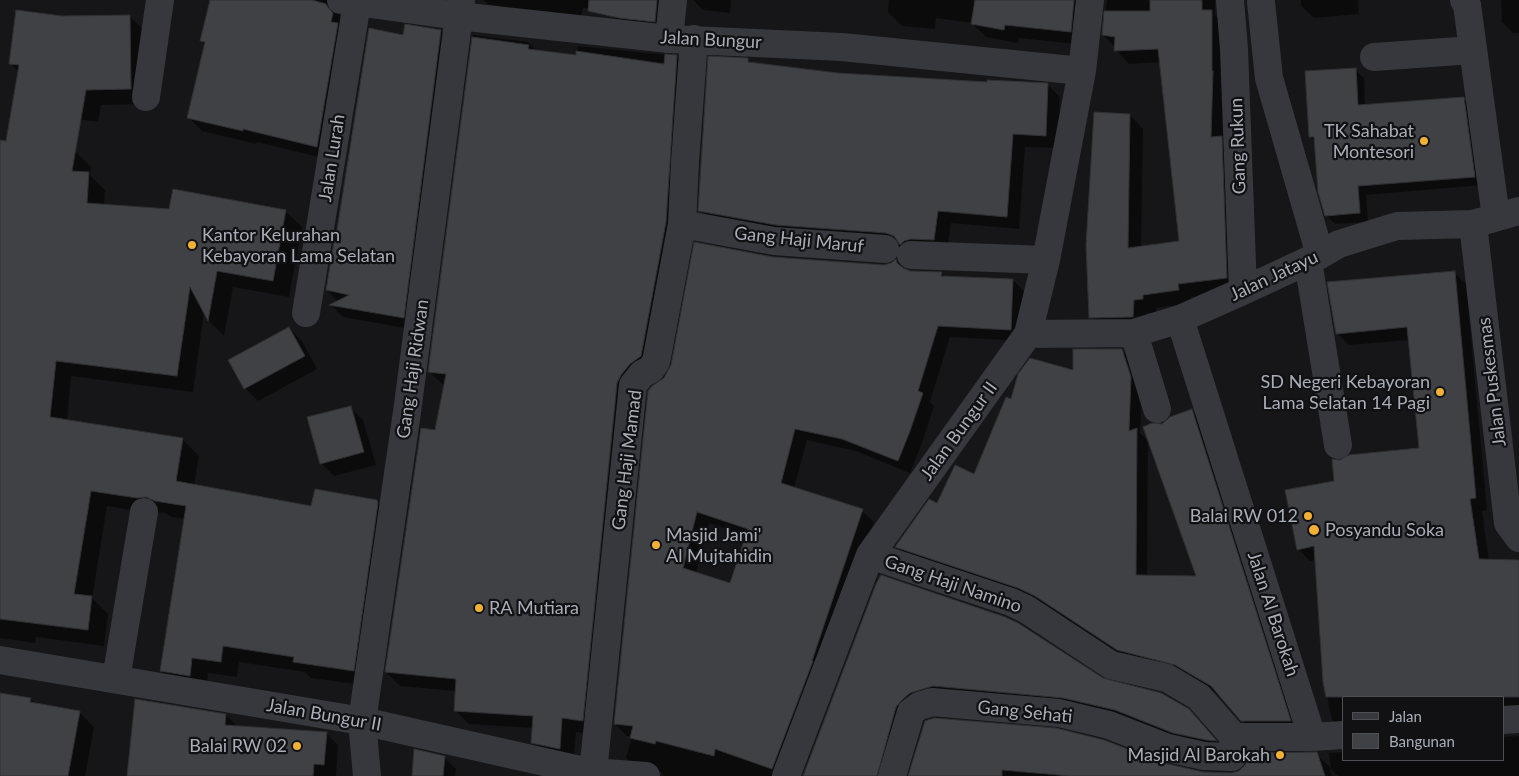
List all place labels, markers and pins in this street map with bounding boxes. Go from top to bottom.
place label: TK Sahabat Montesori [1324,120,1414,162]
marker: TK Sahabat Montesori [1418,135,1430,147]
place label: Kantor Kelurahan Kebayoran Lama Selatan [202,224,395,266]
marker: Kantor Kelurahan Kebayoran Lama Selatan [186,239,198,251]
place label: SD Negeri Kebayoran Lama Selatan 14 Pagi [1261,371,1430,414]
marker: SD Negeri Kebayoran Lama Selatan 14 Pagi [1434,386,1446,398]
place label: Balai RW 012 [1190,505,1298,527]
marker: Balai RW 012 [1302,510,1314,522]
place label: Posyandu Soka [1325,519,1444,541]
marker: Posyandu Soka [1307,523,1321,537]
place label: Masjid Jami' Al Mujtahidin [666,524,772,566]
marker: Masjid Jami' Al Mujtahidin [650,539,662,551]
place label: RA Mutiara [489,597,579,619]
marker: RA Mutiara [473,602,485,614]
place label: Balai RW 02 [189,735,287,757]
marker: Balai RW 02 [291,740,303,752]
place label: Masjid Al Barokah [1128,744,1270,766]
marker: Masjid Al Barokah [1274,749,1286,761]

